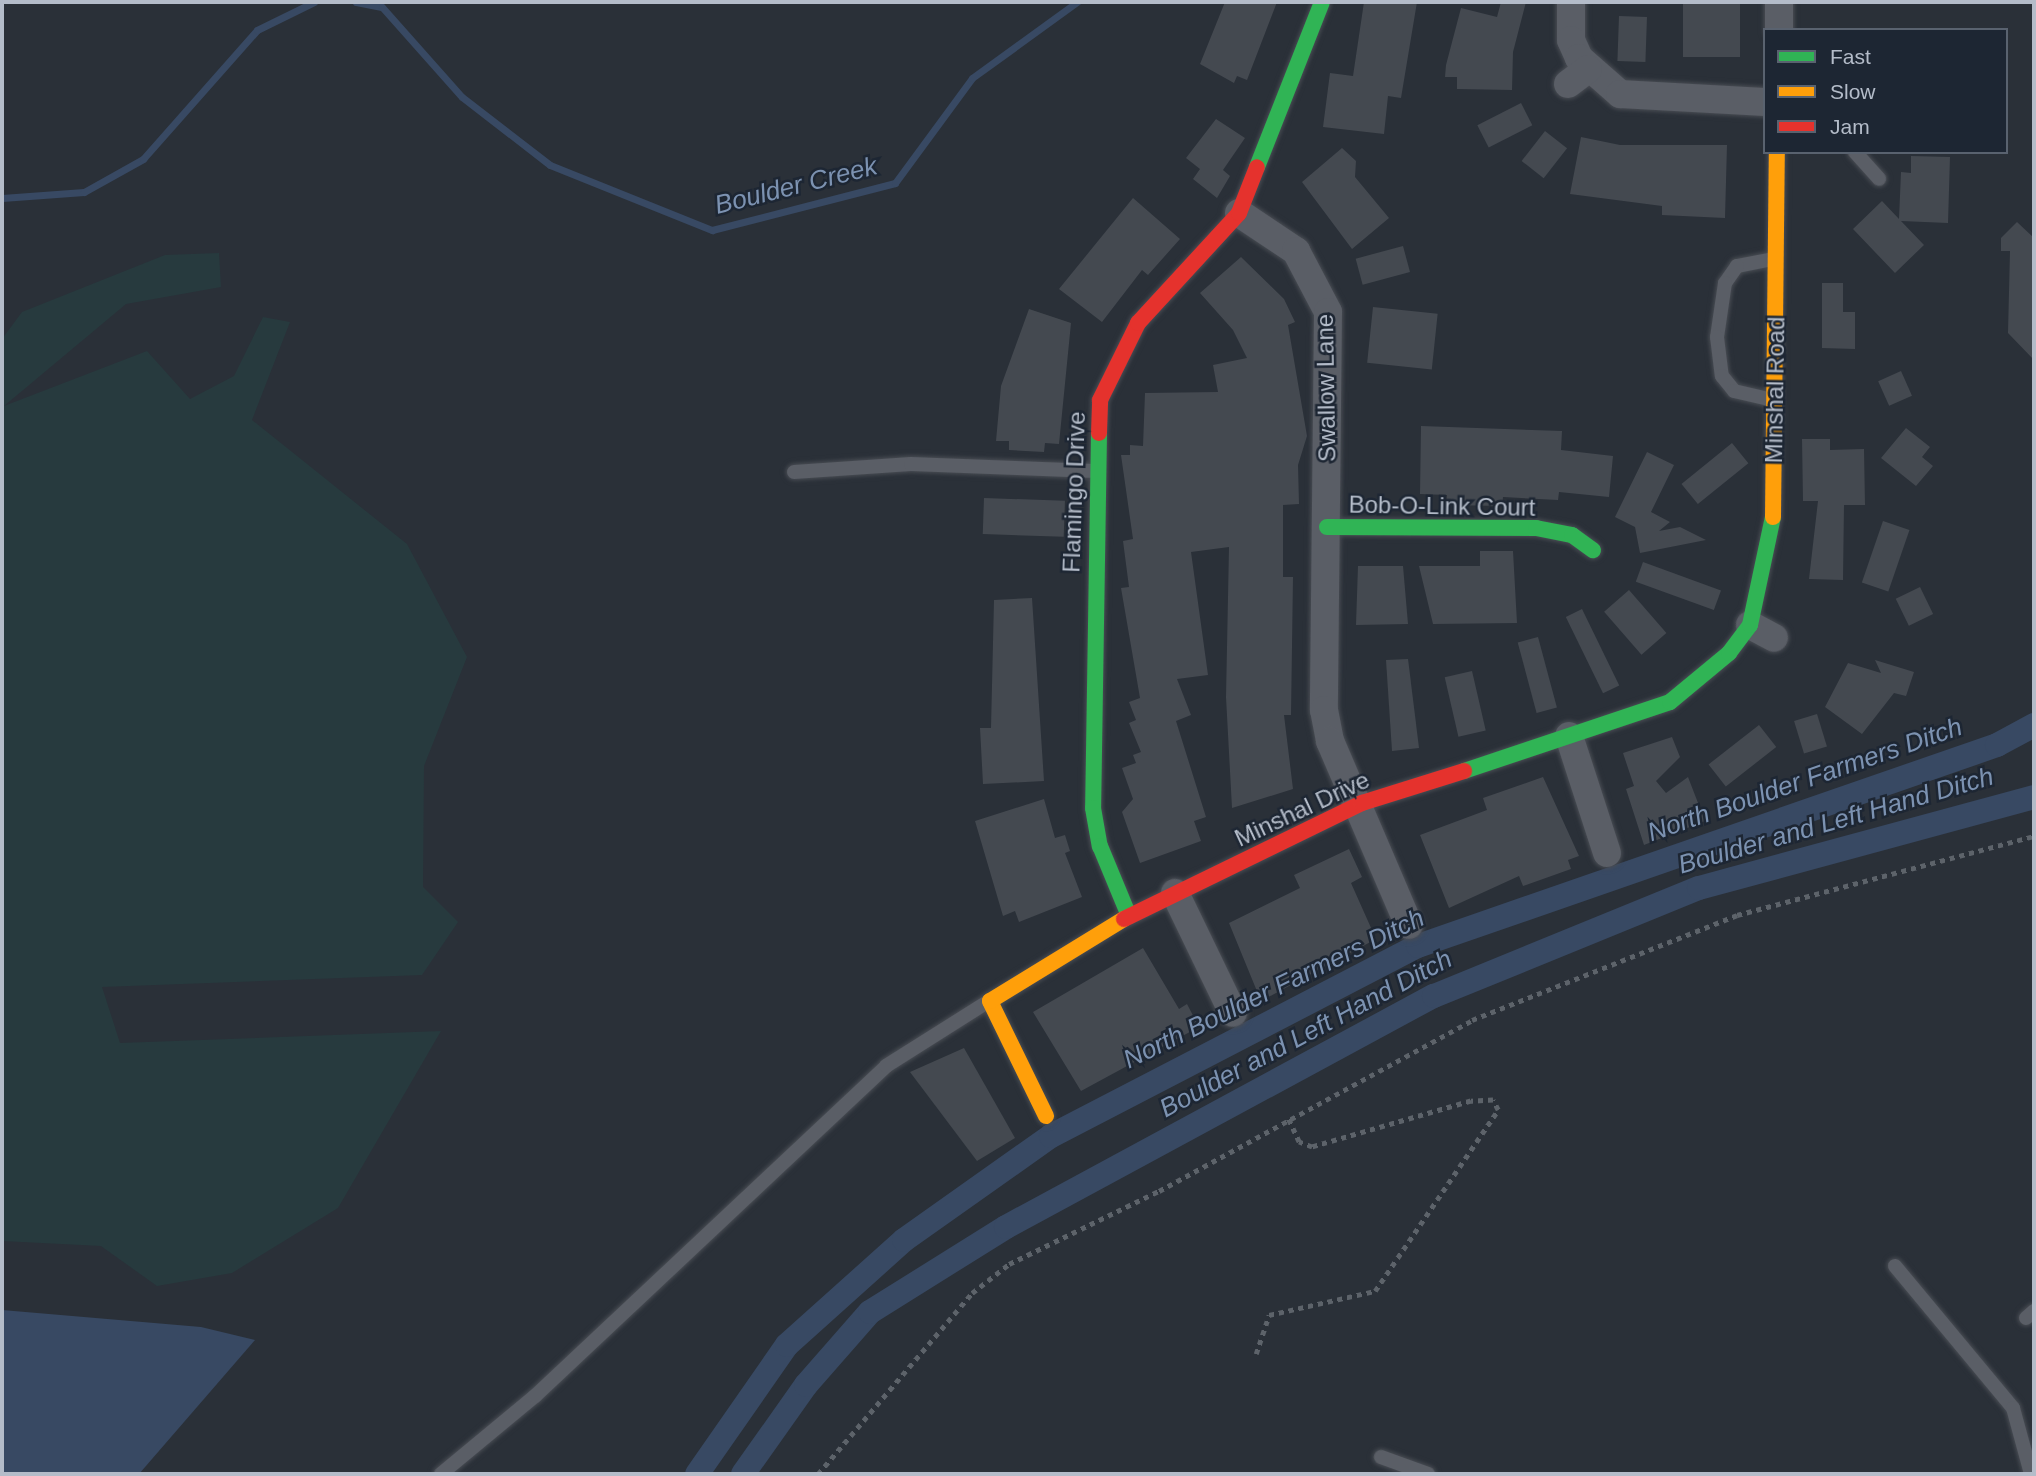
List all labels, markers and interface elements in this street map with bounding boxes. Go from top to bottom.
legend [1763,28,2008,154]
text: Fast [1830,45,1871,68]
text: Slow [1830,80,1876,103]
text: Jam [1830,115,1870,138]
water label: Boulder Creek [712,151,880,221]
street label: Swallow Lane [1310,314,1342,462]
street label: Minshal Road [1759,316,1791,464]
street label: Flamingo Drive [1057,411,1091,573]
street label: Bob-O-Link Court [1348,490,1536,522]
water label: North Boulder Farmers Ditch [1643,711,1967,849]
water label: Boulder and Left Hand Ditch [1675,761,1997,881]
street label: Minshal Drive [1230,765,1374,853]
water label: North Boulder Farmers Ditch [1118,902,1430,1076]
water label: Boulder and Left Hand Ditch [1154,944,1458,1124]

